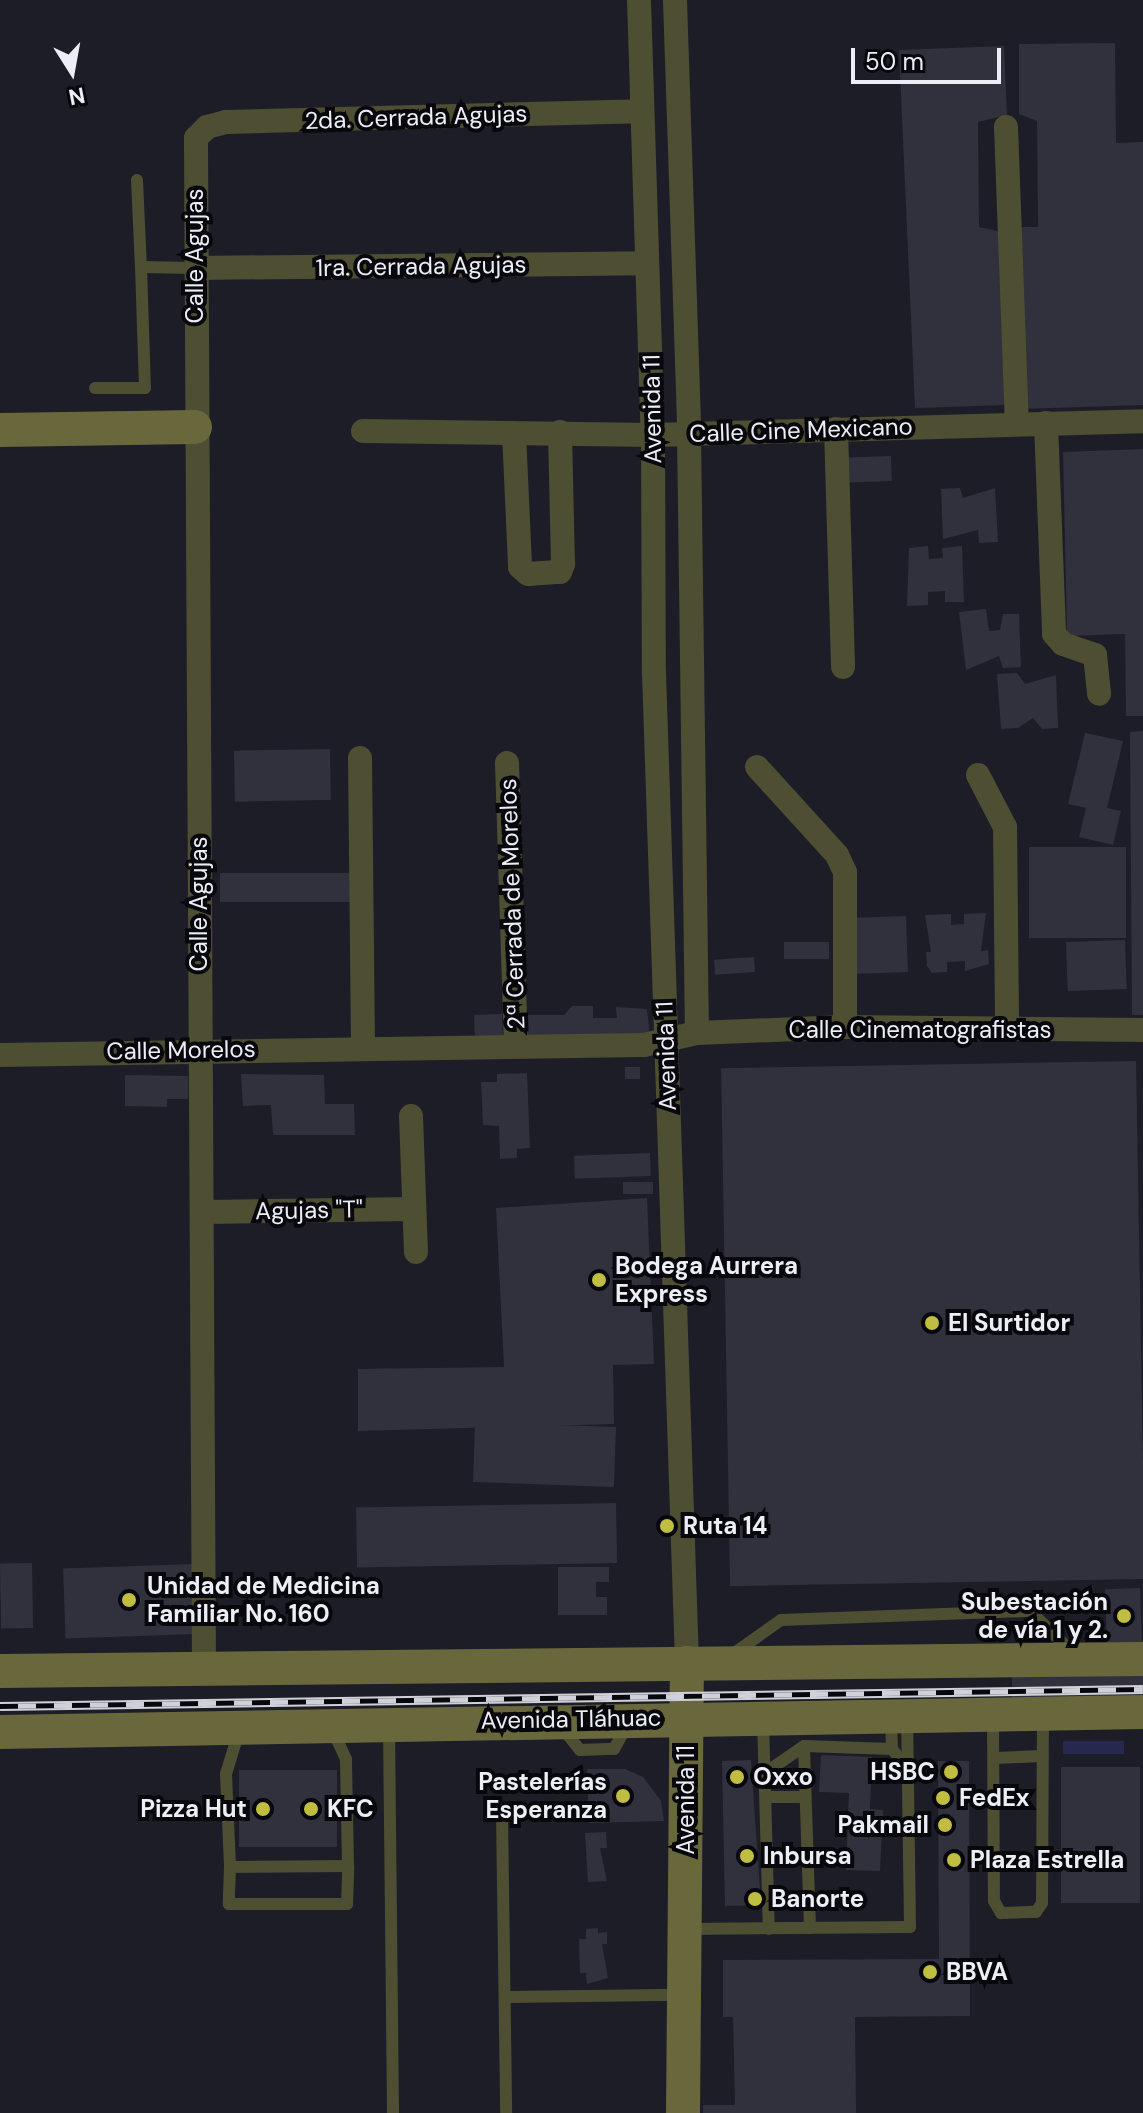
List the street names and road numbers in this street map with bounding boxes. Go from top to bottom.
street label: 2da. Cerrada Agujas [304,99,528,135]
street label: Calle Agujas [181,189,209,323]
street label: 1ra. Cerrada Agujas [315,250,527,282]
street label: Avenida 11 [637,354,667,464]
street label: Calle Cine Mexicano [689,412,913,448]
street label: 2ª Cerrada de Morelos [493,778,531,1030]
street label: Calle Agujas [185,837,213,971]
street label: Avenida 11 [650,1001,682,1111]
street label: Calle Cinematografistas [788,1016,1052,1044]
street label: Calle Morelos [106,1034,256,1066]
street label: Agujas "T" [255,1195,363,1225]
street label: Avenida Tláhuac [480,1703,662,1735]
street label: Avenida 11 [672,1745,700,1855]

